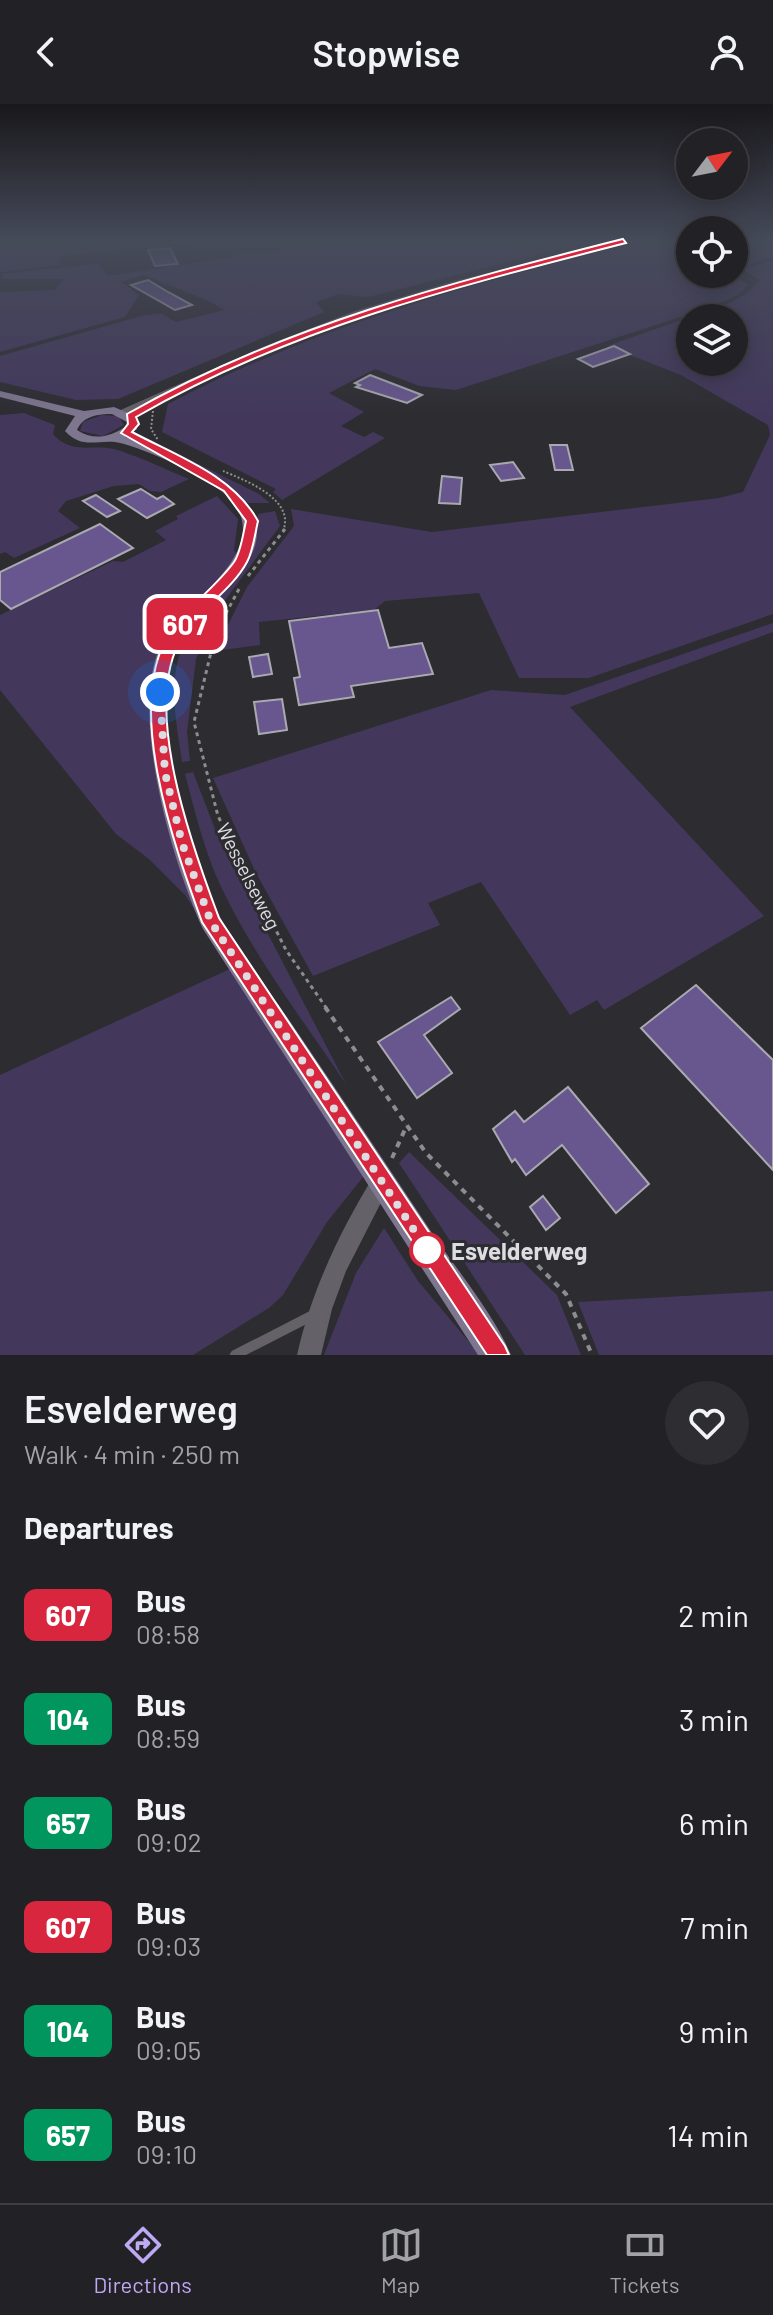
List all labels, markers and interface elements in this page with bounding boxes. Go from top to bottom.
icon: back [24,30,68,74]
icon: person [705,30,749,74]
text: Stopwise [313,31,460,74]
north arrow [676,128,748,200]
map controls [676,128,748,376]
button: locate [676,216,748,288]
button: layers [676,304,748,376]
line badge: 607 [139,598,231,650]
text: 607 [163,607,207,641]
your location [140,672,180,712]
street label: Wesselseweg [212,819,286,933]
marker: Esvelderweg [410,1233,444,1267]
place label: Esvelderweg [451,1236,587,1265]
button: heart [665,1381,749,1465]
text: Esvelderweg [24,1385,238,1431]
text: Walk · 4 min · 250 m [24,1438,240,1469]
text: Departures [24,1509,174,1545]
text: Bus [136,1582,186,1618]
text: 2 min [678,1597,749,1633]
text: 607 [46,1598,90,1632]
text: 08:58 [136,1618,200,1649]
text: Bus [136,1686,186,1722]
text: 3 min [679,1701,749,1737]
text: 104 [47,1702,89,1736]
text: 08:59 [136,1722,200,1753]
text: Bus [136,1790,186,1826]
text: 6 min [679,1805,749,1841]
text: 657 [46,1806,90,1840]
text: 09:02 [136,1826,202,1857]
text: Bus [136,1894,186,1930]
text: 7 min [680,1909,749,1945]
text: 607 [46,1910,90,1944]
text: 09:03 [136,1930,201,1961]
text: Bus [136,1998,186,2034]
text: 9 min [679,2013,749,2049]
text: 104 [47,2014,89,2048]
text: 09:05 [136,2034,201,2065]
text: Bus [136,2102,186,2138]
text: 14 min [667,2117,749,2153]
text: 657 [46,2118,90,2152]
text: 09:10 [136,2138,197,2169]
tab: Directions [93,2223,192,2297]
tab: Map [379,2223,423,2297]
tab: Tickets [610,2223,680,2297]

